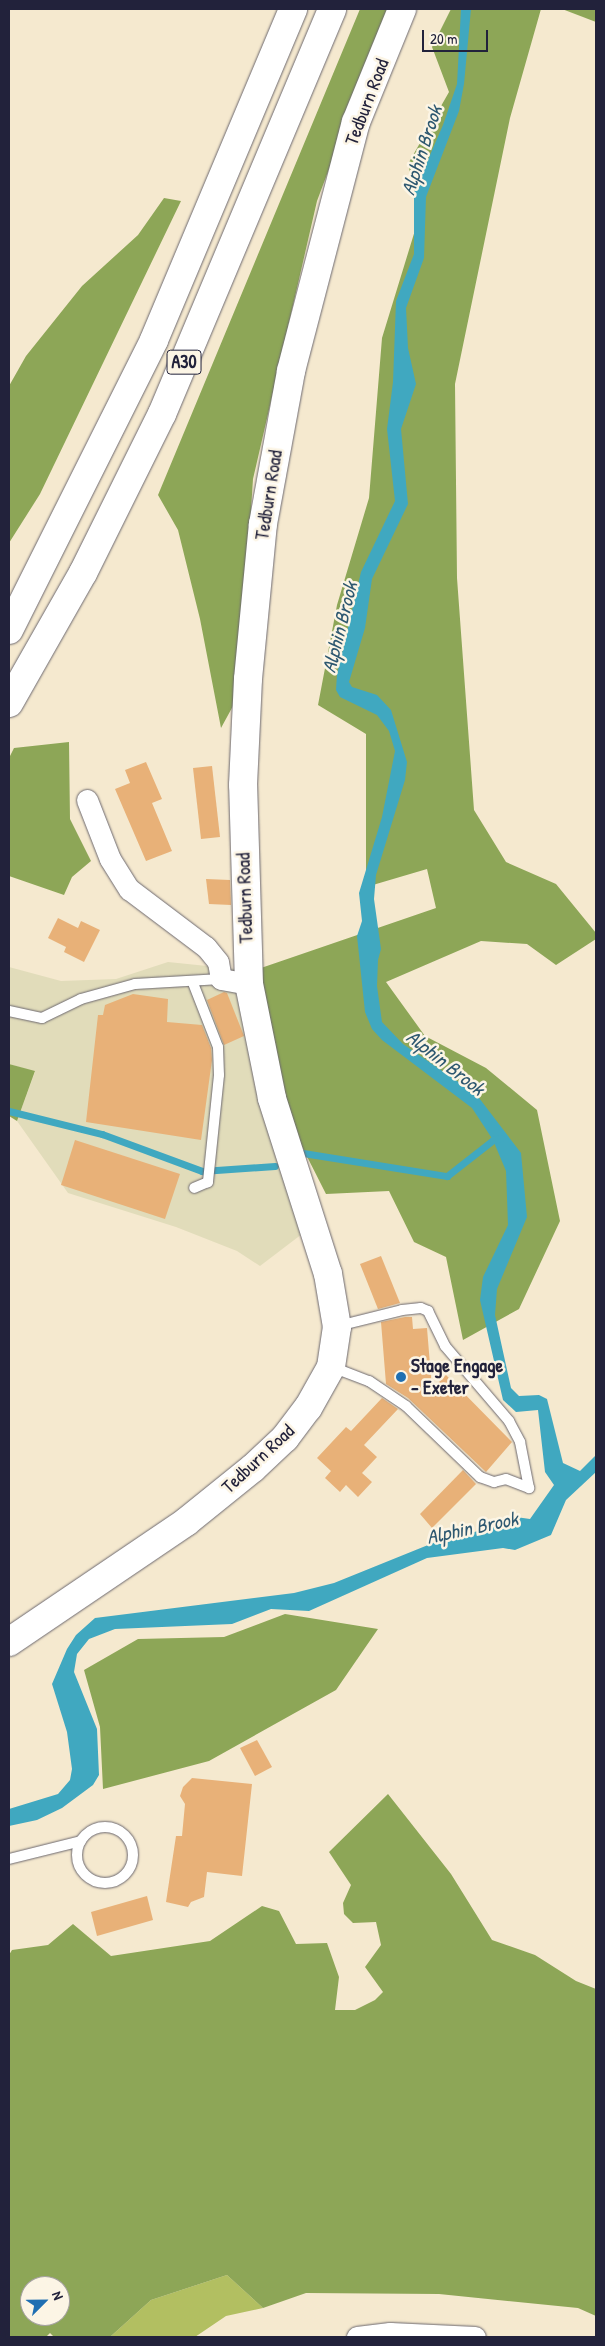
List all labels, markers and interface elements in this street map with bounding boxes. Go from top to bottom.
scale bar [425,20,491,52]
text: 20 m [430,28,457,49]
street label: Tedburn Road [340,56,394,148]
water label: Alphin Brook [395,102,447,198]
road number: A30 [166,347,202,378]
street label: Tedburn Road [251,448,287,542]
water label: Alphin Brook [316,579,362,675]
street label: Tedburn Road [232,852,258,944]
water label: Alphin Brook [402,1024,490,1100]
place label: Stage Engage - Exeter [411,1355,503,1399]
marker: Stage Engage - Exeter [395,1371,407,1383]
street label: Tedburn Road [217,1420,299,1498]
water label: Alphin Brook [424,1506,520,1548]
north arrow [20,2276,70,2326]
text: N [48,2288,69,2302]

